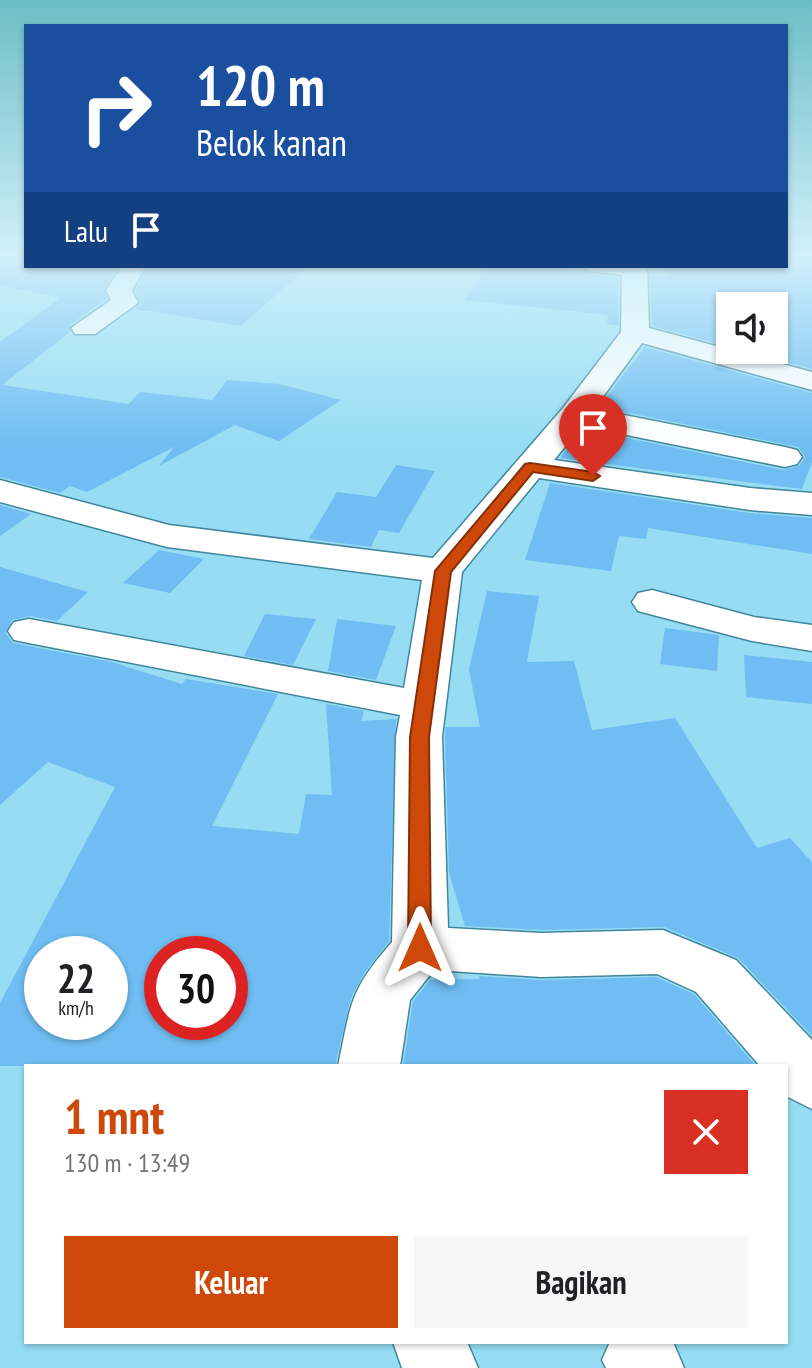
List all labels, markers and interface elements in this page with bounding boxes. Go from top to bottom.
text: 120 m [196,49,325,121]
icon: right [64,56,168,160]
text: Belok kanan [196,119,347,166]
icon: arrive [124,208,168,252]
text: Lalu [64,211,108,250]
map controls [716,292,788,364]
button: sound [716,292,788,364]
pin [559,394,627,476]
icon: arrive [571,406,615,450]
position arrow [378,906,462,990]
speed limit sign: 30 [144,936,248,1040]
text: 22 [57,952,95,1004]
text: km/h [58,995,94,1021]
text: 1 mnt [64,1085,164,1147]
button: close [664,1090,748,1174]
text: 130 m · 13:49 [64,1146,190,1179]
button: Keluar [64,1236,398,1328]
button: Bagikan [414,1236,748,1328]

